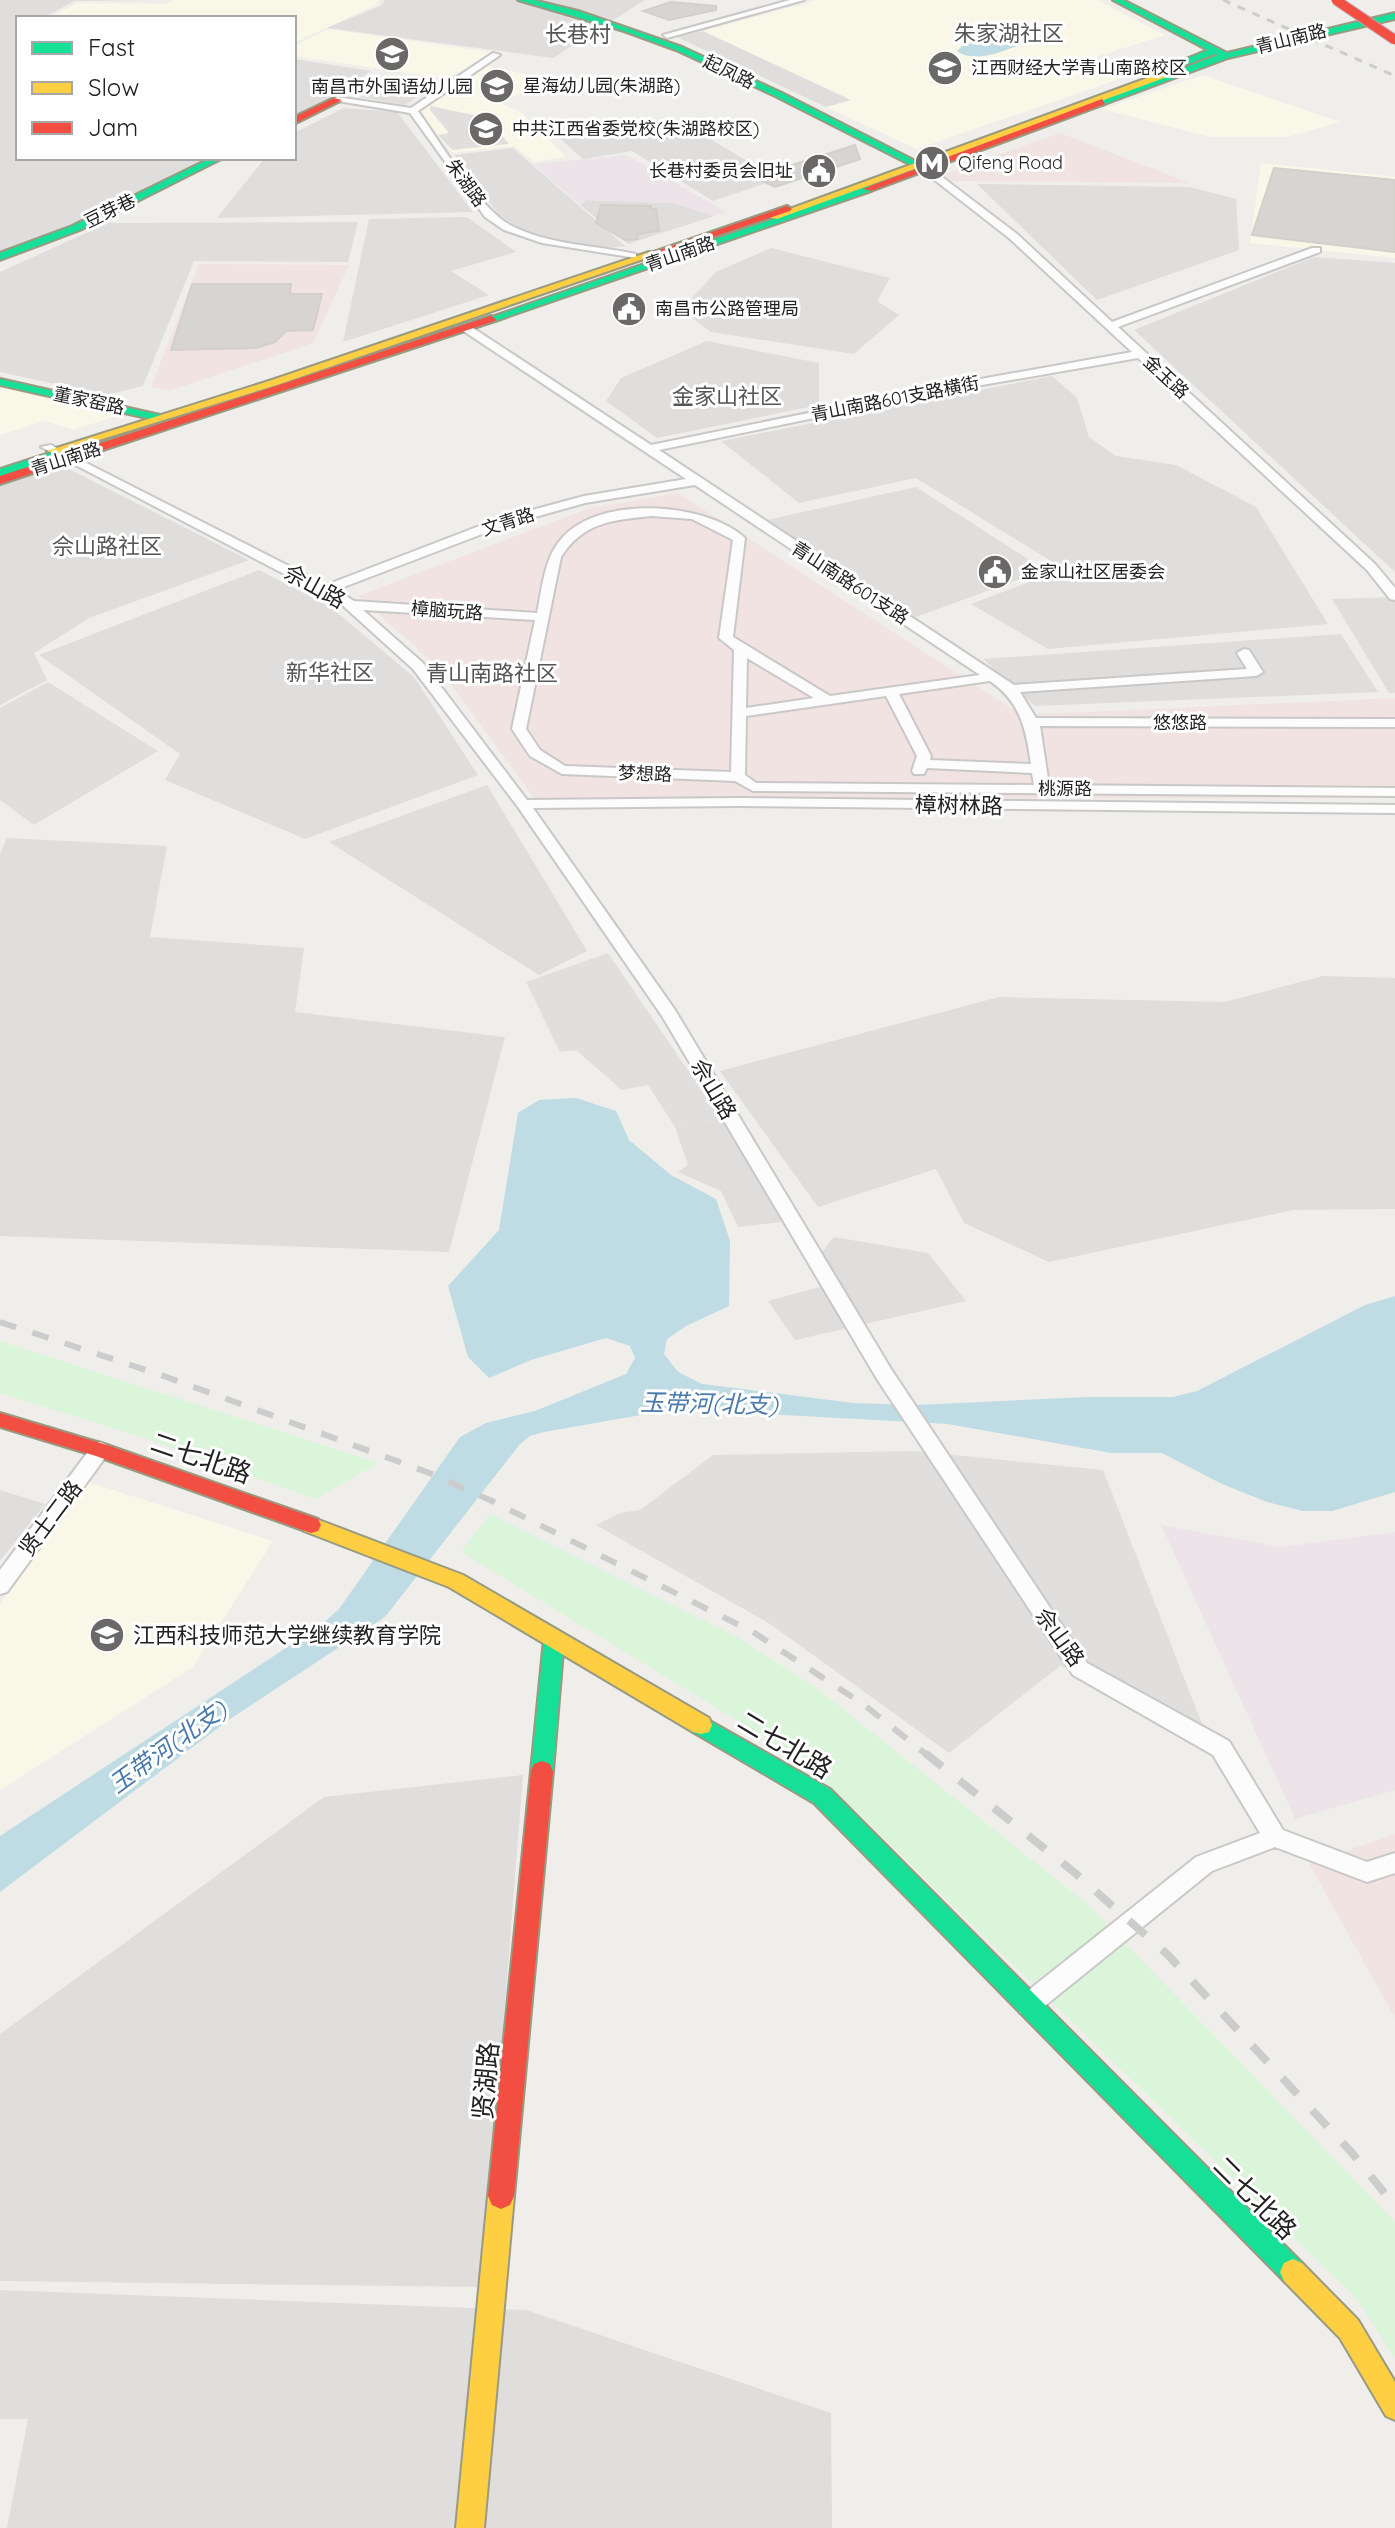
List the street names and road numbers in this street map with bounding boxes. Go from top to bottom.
street label: 青山南路 [1253,19,1329,58]
street label: 起凤路 [700,49,759,94]
street label: 朱湖路 [441,154,492,211]
street label: 豆芽巷 [80,188,139,233]
street label: 青山南路 [642,231,718,276]
street label: 金玉路 [1139,350,1194,403]
street label: 青山南路601支路横街 [809,371,981,426]
street label: 董家窑路 [51,382,127,419]
street label: 青山南路 [28,436,104,481]
street label: 文青路 [479,502,537,541]
street label: 青山南路601支路 [787,536,913,629]
street label: 佘山路 [279,558,351,614]
street label: 樟脑玩路 [410,597,484,624]
street label: 悠悠路 [1153,711,1207,734]
street label: 梦想路 [618,761,672,786]
street label: 桃源路 [1038,777,1092,800]
street label: 樟树林路 [915,790,1003,820]
street label: 佘山路 [685,1053,743,1125]
street label: 二七北路 [147,1425,256,1490]
street label: 贤士二路 [12,1474,88,1562]
street label: 佘山路 [1029,1602,1091,1672]
street label: 二七北路 [732,1704,838,1786]
street label: 贤湖路 [466,2041,505,2121]
street label: 二七北路 [1207,2149,1304,2246]

